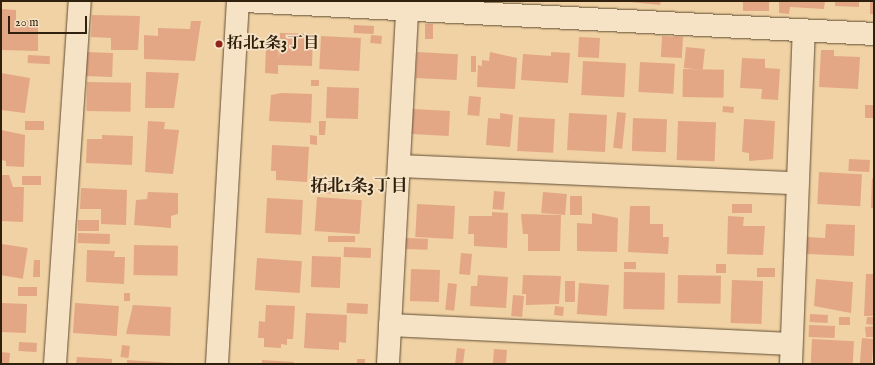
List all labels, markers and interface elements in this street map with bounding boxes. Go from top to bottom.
scale bar [10,8,89,34]
text: 20 m [15,15,38,30]
place label: 拓北1条3丁目 [227,34,319,54]
marker: 拓北1条3丁目 [214,39,224,49]
district label: 拓北1条3丁目 [310,177,408,197]

